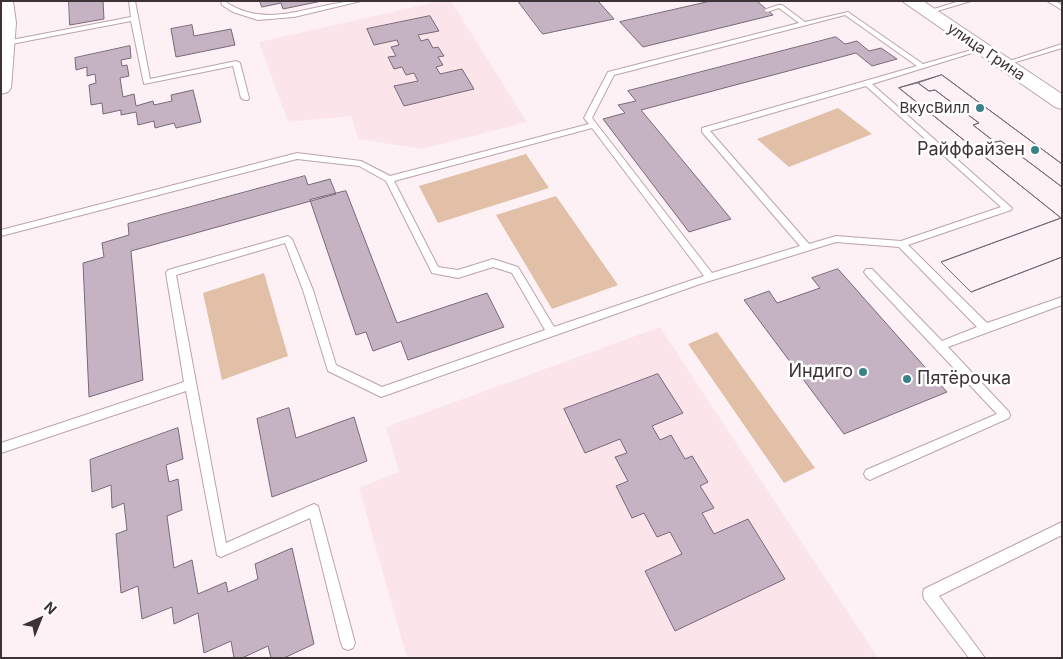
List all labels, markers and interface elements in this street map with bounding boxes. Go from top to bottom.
street label: улица Грина [944,19,1028,85]
place label: ВкусВилл [899,99,970,117]
marker: ВкусВилл [974,102,986,114]
place label: Райффайзен [917,139,1025,161]
marker: Райффайзен [1029,144,1041,156]
place label: Индиго [789,361,853,383]
marker: Индиго [857,366,869,378]
place label: Пятёрочка [917,368,1011,390]
marker: Пятёрочка [901,373,913,385]
north arrow [15,594,65,644]
text: N [41,598,61,618]

